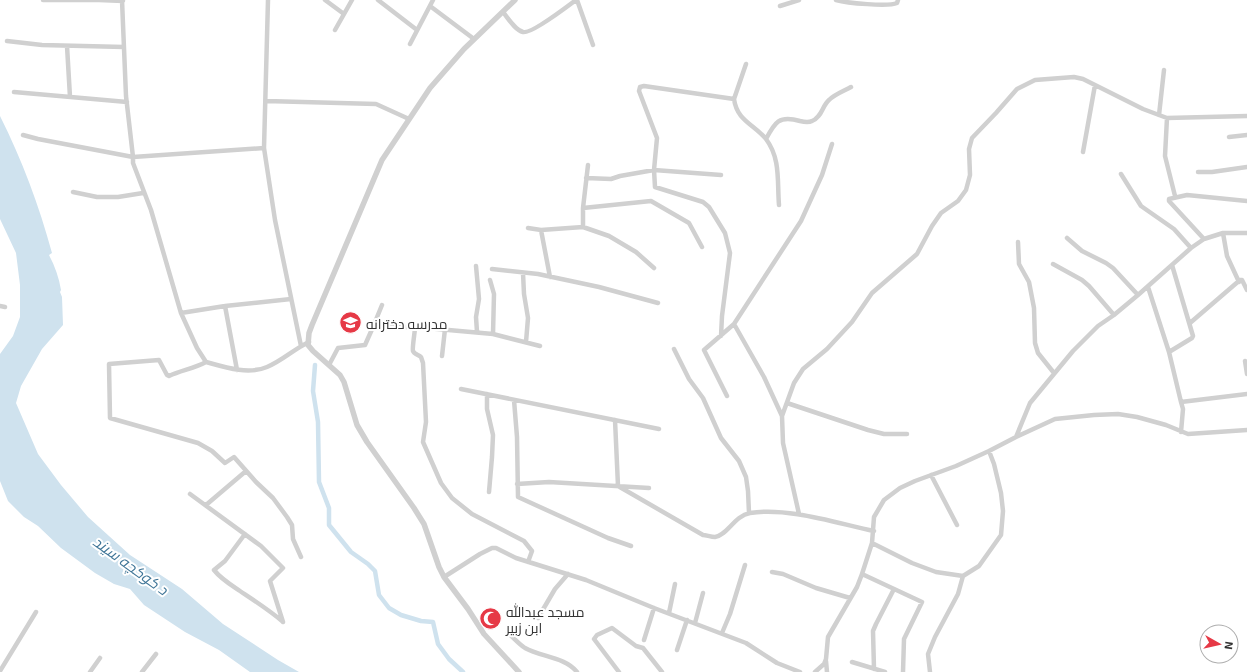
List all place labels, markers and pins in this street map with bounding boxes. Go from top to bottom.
school or university icon: مدرسه دخترانه [338,310,364,336]
place label: مدرسه دخترانه [366,315,447,332]
place label: مسجد عبدالله ابن زبیر [505,603,585,636]
mosque icon: مسجد عبدالله ابن زبیر [477,606,503,632]

